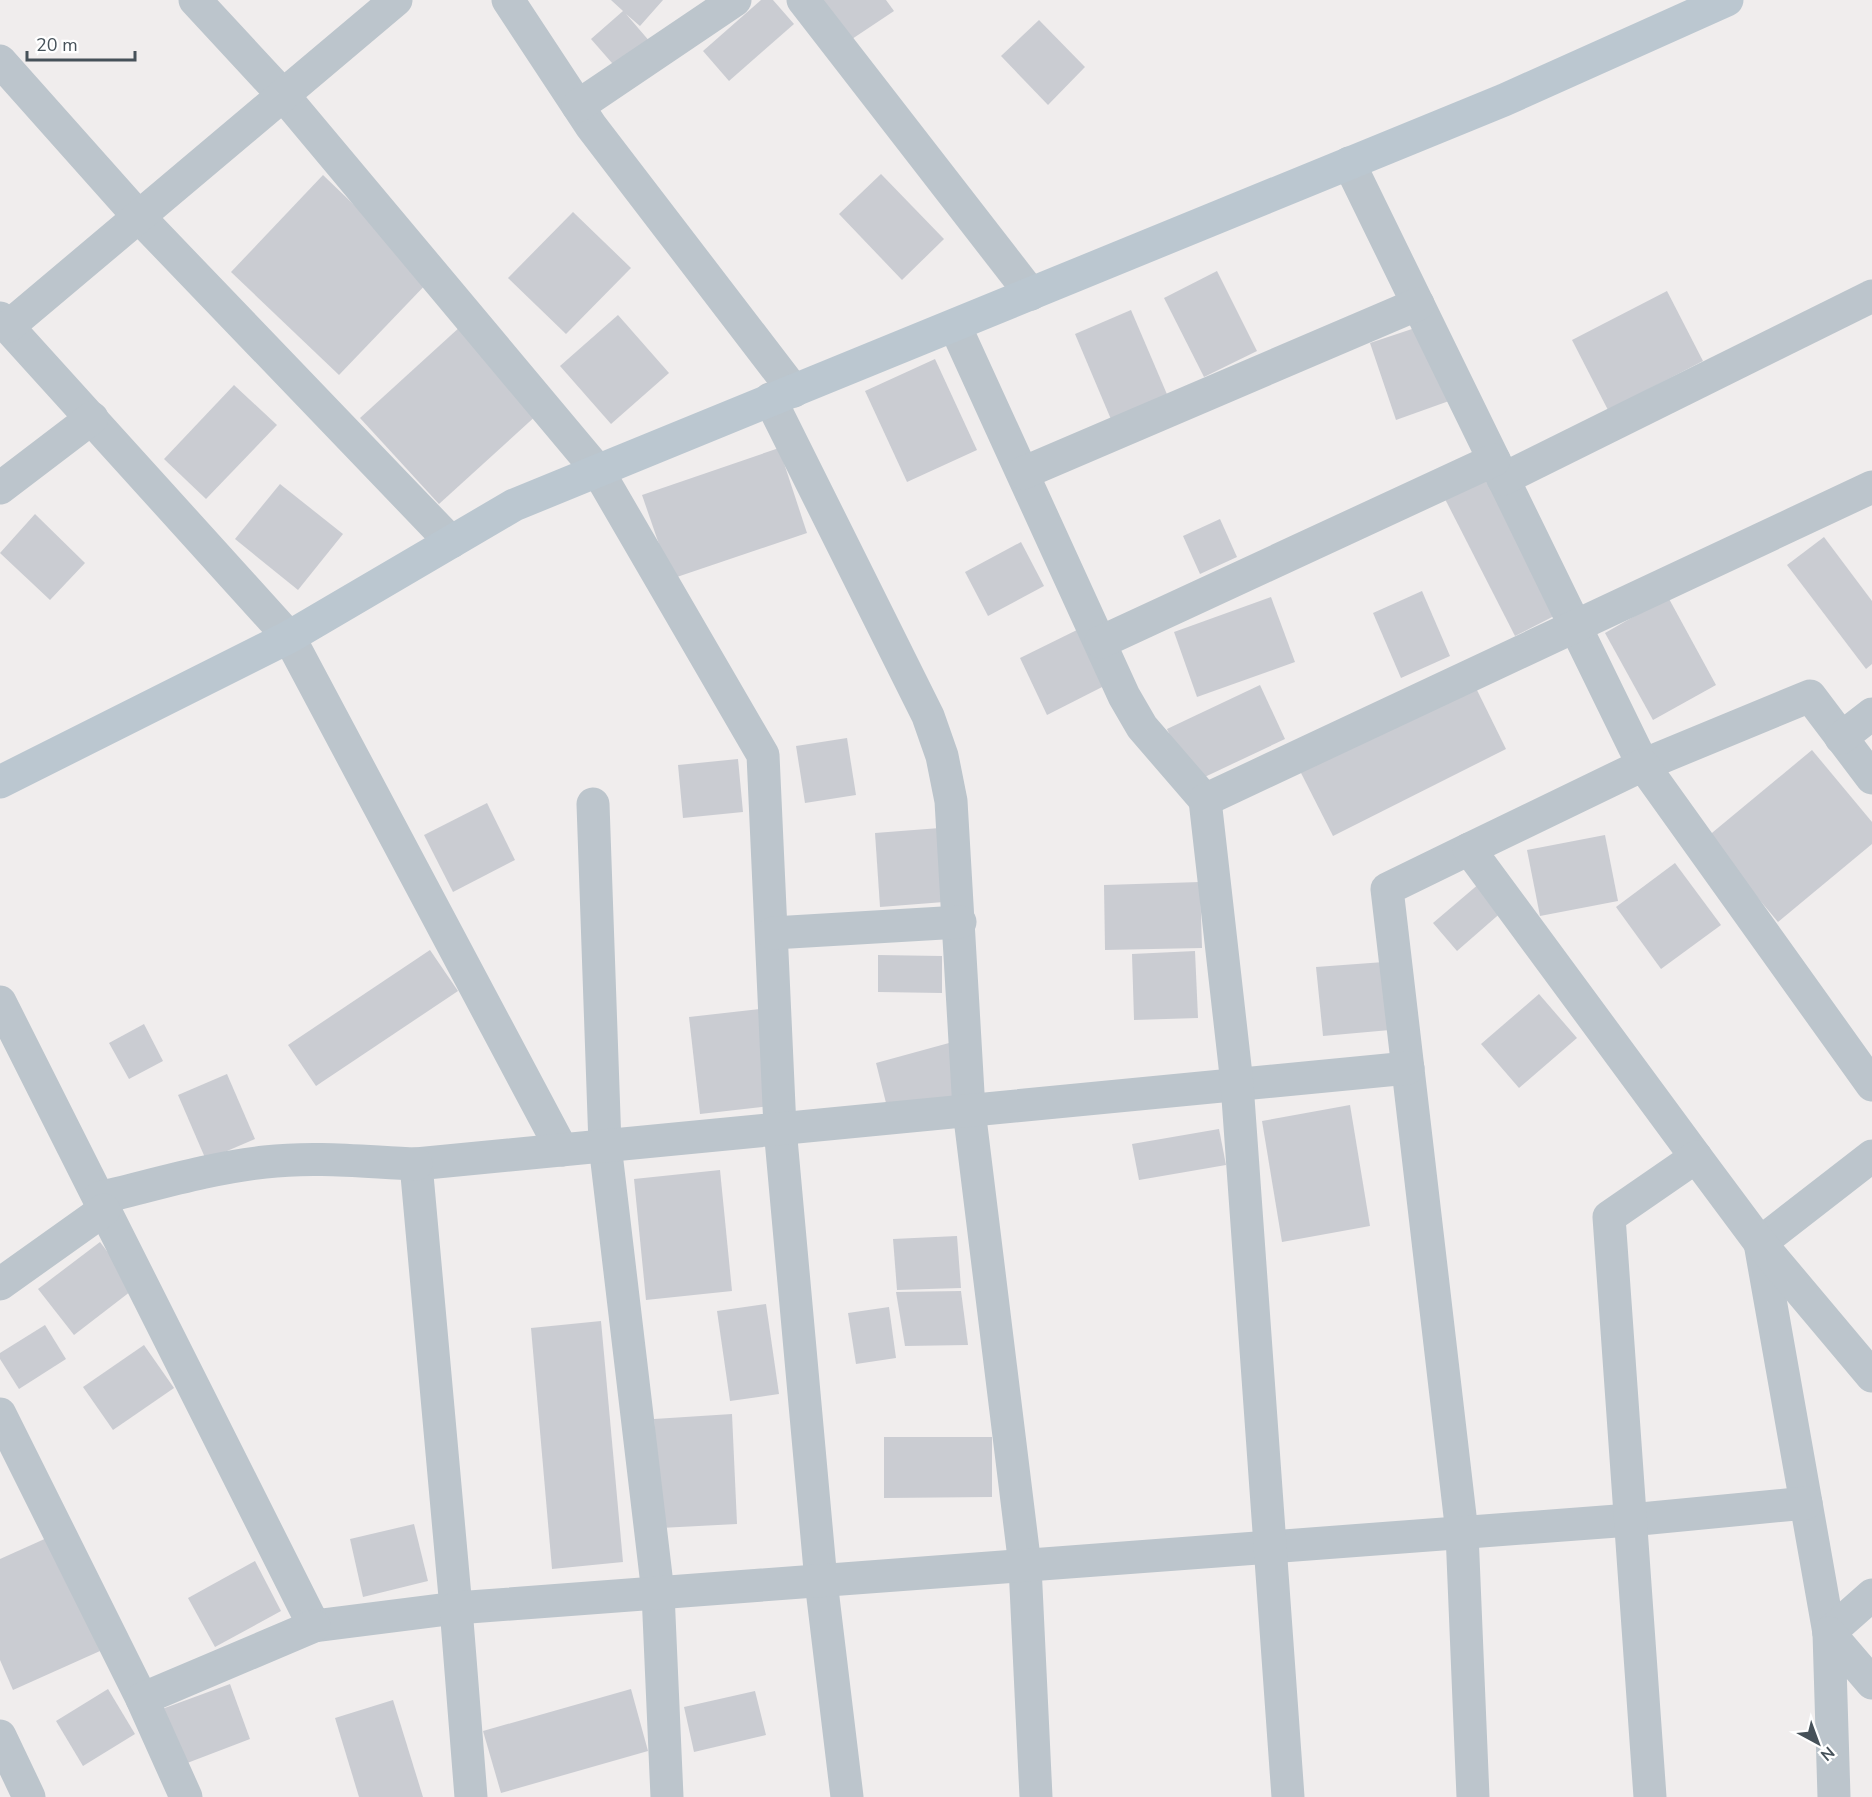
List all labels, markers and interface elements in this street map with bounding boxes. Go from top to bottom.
scale bar [27,24,135,62]
text: 20 m [36,33,78,57]
north arrow [1788,1713,1848,1773]
text: N [1815,1741,1839,1766]

